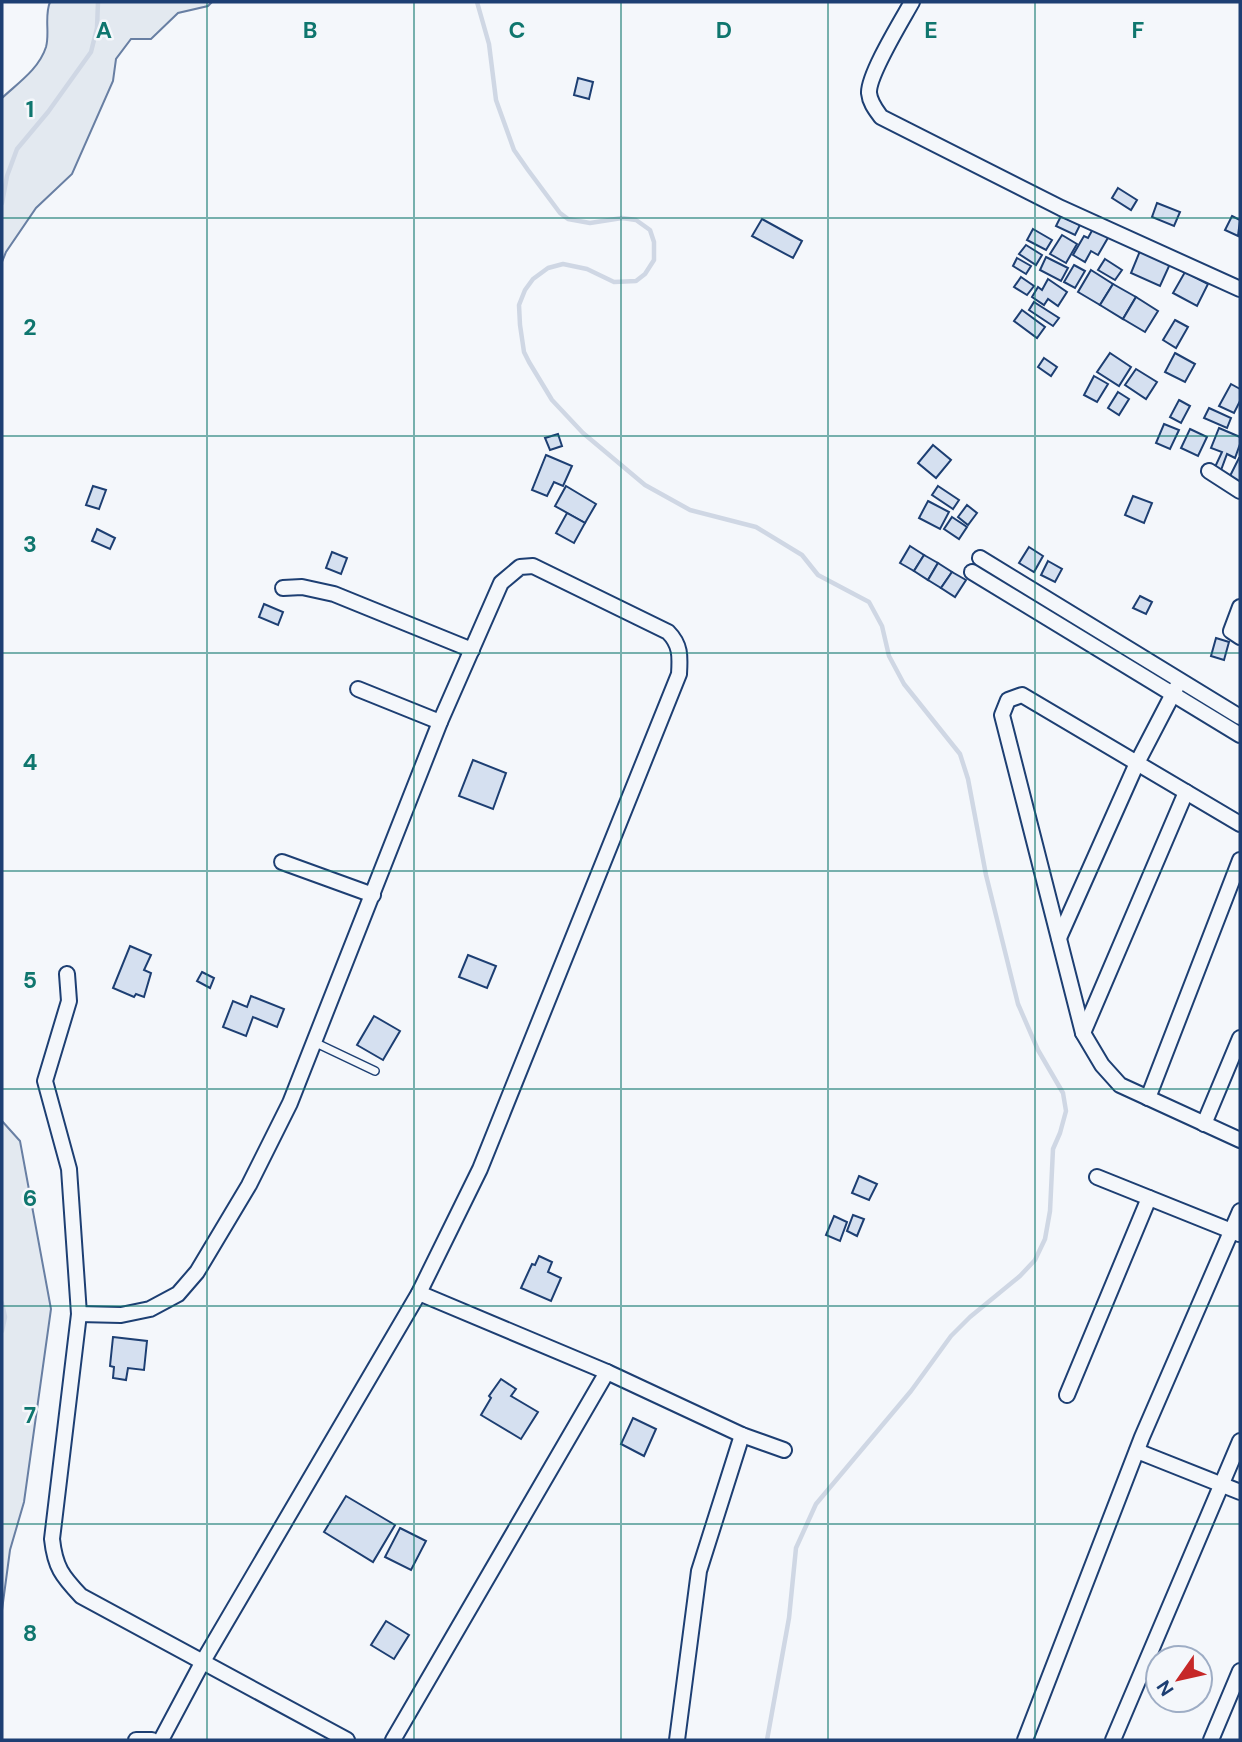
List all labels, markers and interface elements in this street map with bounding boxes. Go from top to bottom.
text: A [96,15,112,45]
text: B [303,15,317,45]
text: C [509,15,525,45]
text: D [716,15,732,45]
text: E [924,15,938,45]
text: F [1132,15,1145,45]
text: 1 [26,94,34,124]
text: 2 [23,312,37,342]
text: 3 [23,529,37,559]
text: 4 [23,747,38,777]
text: 5 [23,965,37,995]
text: 6 [23,1183,37,1213]
text: 7 [24,1400,36,1430]
text: 8 [23,1618,37,1648]
north arrow [1144,1644,1214,1714]
text: N [1151,1675,1180,1701]

